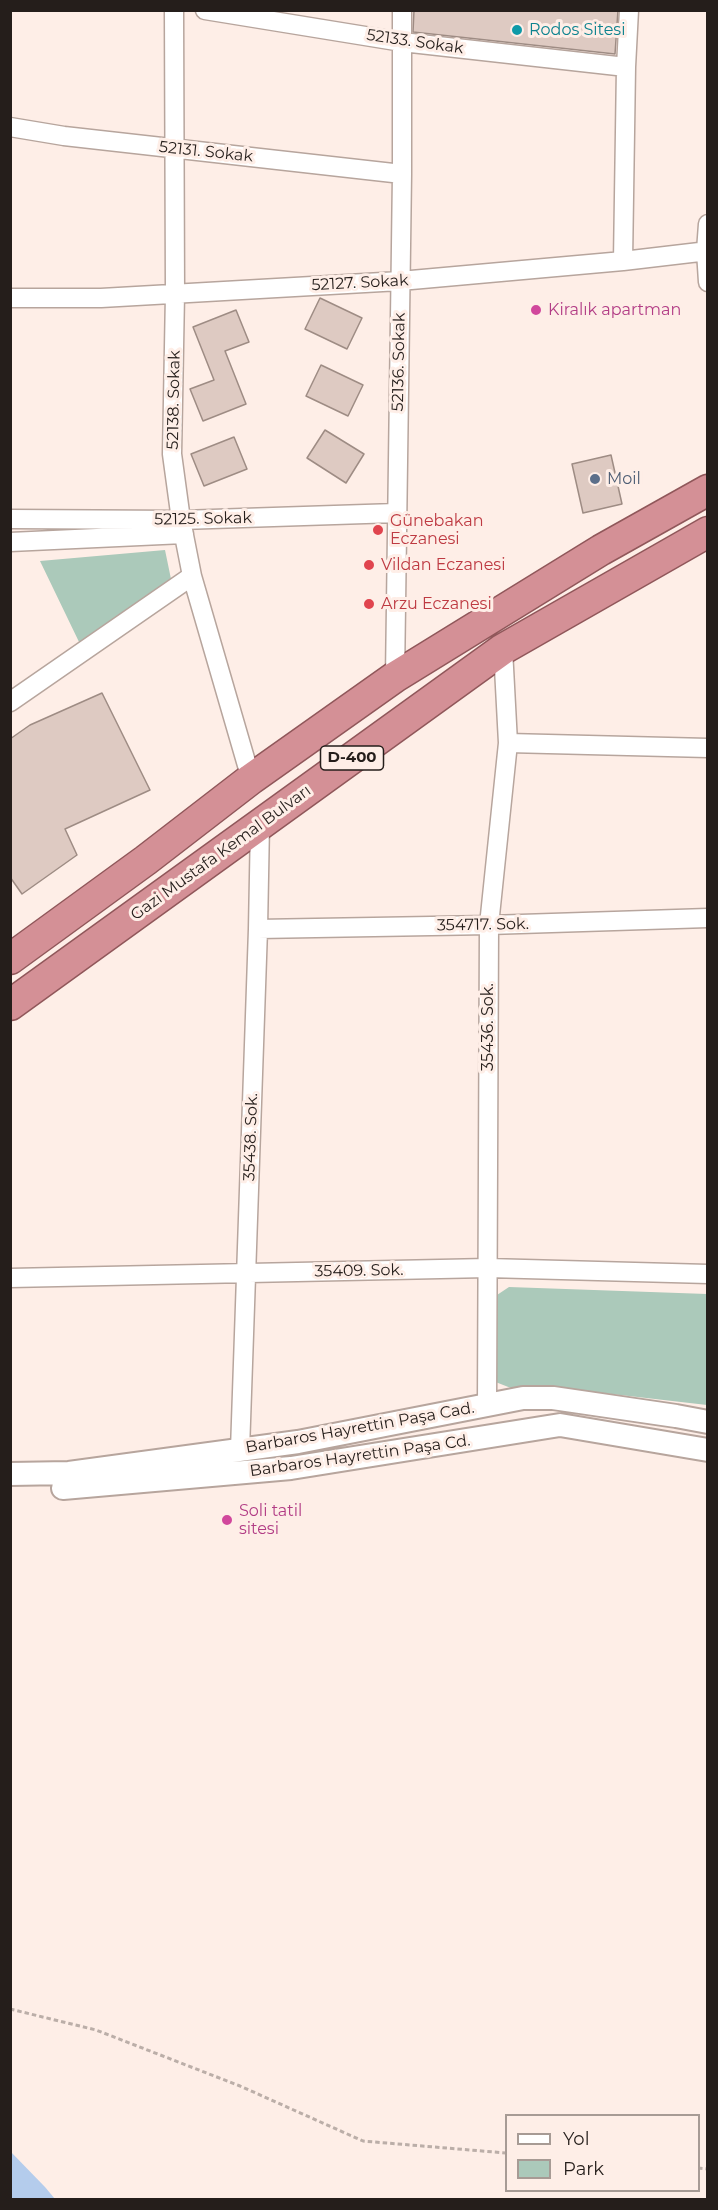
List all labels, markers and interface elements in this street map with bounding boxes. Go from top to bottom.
place label: Rodos Sitesi [529,20,625,40]
marker: Rodos Sitesi [510,23,524,37]
street label: 52133. Sokak [365,26,465,58]
street label: 52131. Sokak [158,138,254,166]
street label: 52127. Sokak [311,271,409,295]
place label: Kiralık apartman [548,300,681,320]
marker: Kiralık apartman [529,303,543,317]
street label: 52136. Sokak [389,313,409,411]
street label: 52138. Sokak [164,350,184,450]
place label: Moil [607,469,641,489]
marker: Moil [588,472,602,486]
street label: 52125. Sokak [154,509,252,529]
place label: Günebakan Eczanesi [390,511,483,549]
marker: Günebakan Eczanesi [371,523,385,537]
place label: Vildan Eczanesi [381,555,505,575]
marker: Vildan Eczanesi [362,558,376,572]
place label: Arzu Eczanesi [381,594,492,614]
marker: Arzu Eczanesi [362,597,376,611]
road number: D-400 [320,746,384,770]
street label: Gazi Mustafa Kemal Bulvarı [127,781,315,925]
street label: 354717. Sok. [437,915,529,935]
street label: 35436. Sok. [478,983,498,1071]
street label: 35438. Sok. [240,1093,262,1181]
street label: 35409. Sok. [314,1261,404,1281]
street label: Barbaros Hayrettin Paşa Cad. [244,1398,476,1458]
street label: Barbaros Hayrettin Paşa Cd. [249,1431,471,1481]
place label: Soli tatil sitesi [239,1501,302,1539]
marker: Soli tatil sitesi [220,1513,234,1527]
legend [505,2114,700,2192]
text: Yol [563,2128,589,2150]
text: Park [563,2158,604,2180]

